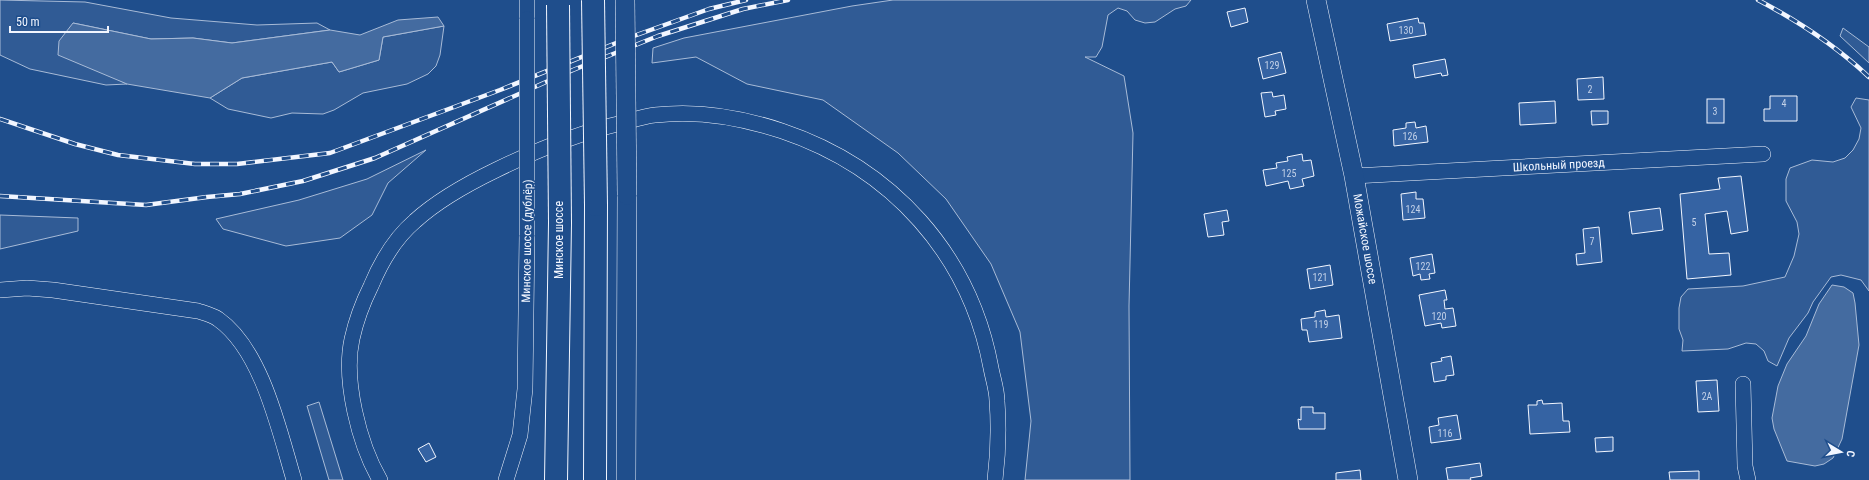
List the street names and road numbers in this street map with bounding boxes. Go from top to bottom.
street label: Школьный проезд [1512,155,1606,174]
street label: Минское шоссе (дублёр) [519,179,535,303]
street label: Можайское шоссе [1350,193,1380,286]
street label: Минское шоссе [552,201,566,279]

